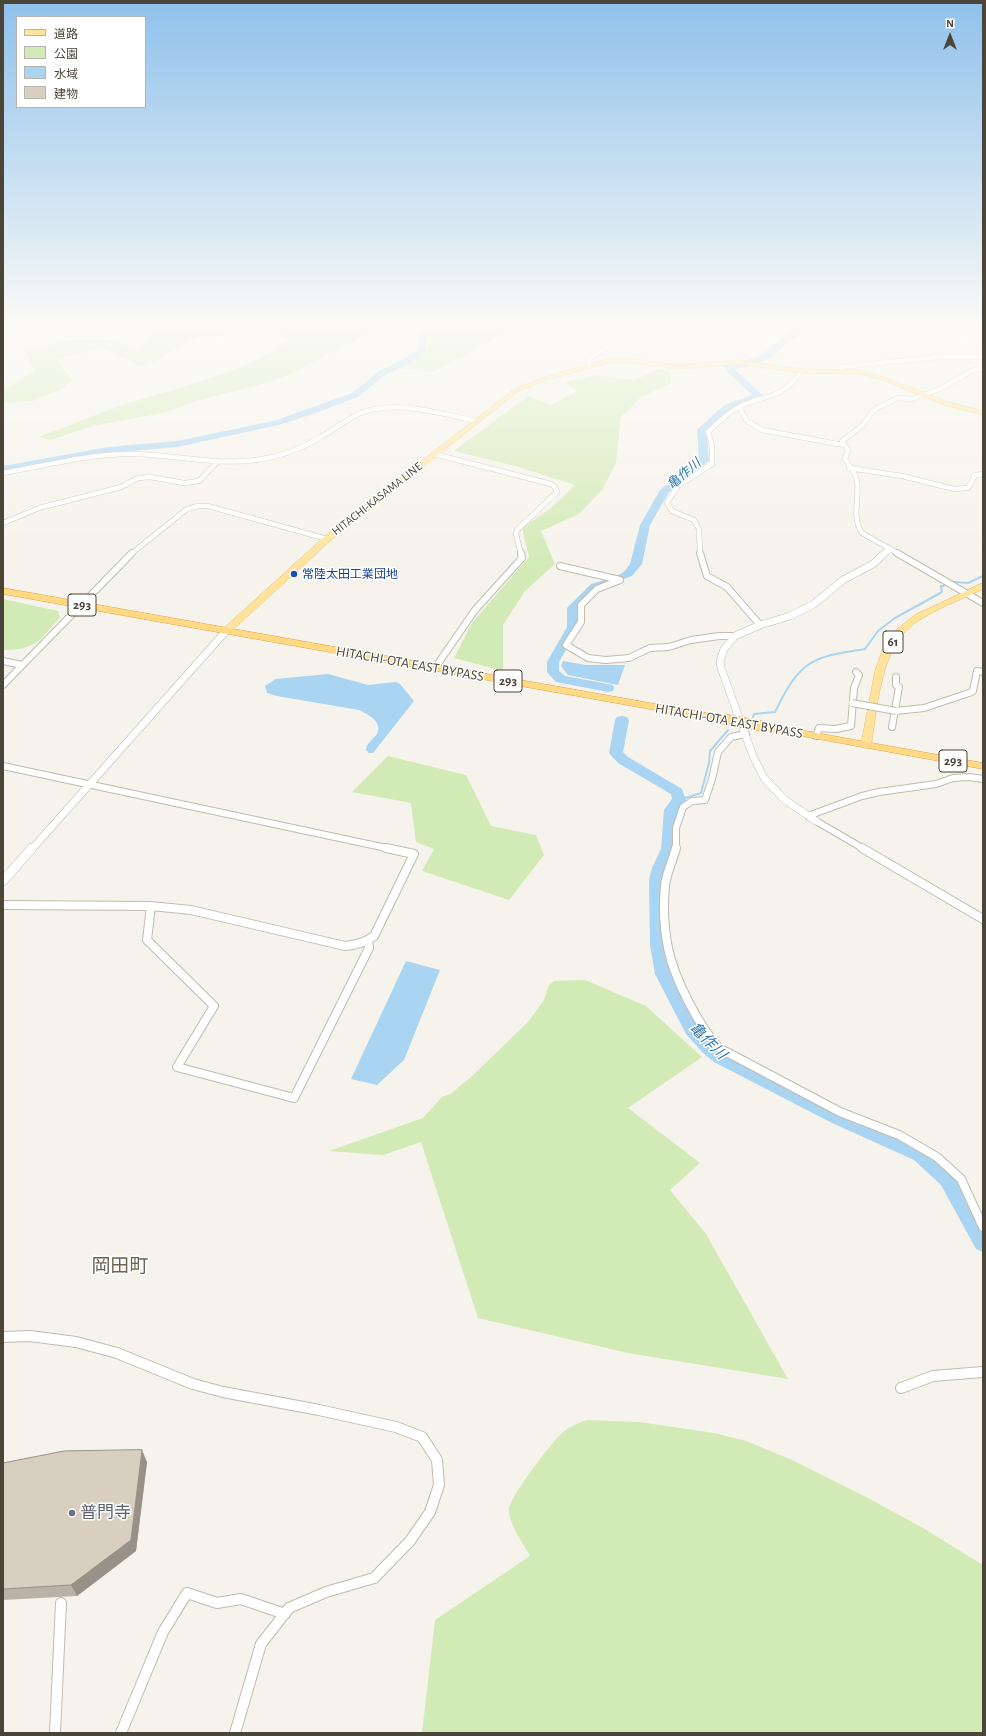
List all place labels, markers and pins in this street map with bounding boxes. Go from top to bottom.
place label: 常陸太田工業団地 [302,567,398,581]
marker: 常陸太田工業団地 [289,569,299,579]
place label: 普門寺 [80,1503,131,1523]
marker: 普門寺 [67,1508,77,1518]

